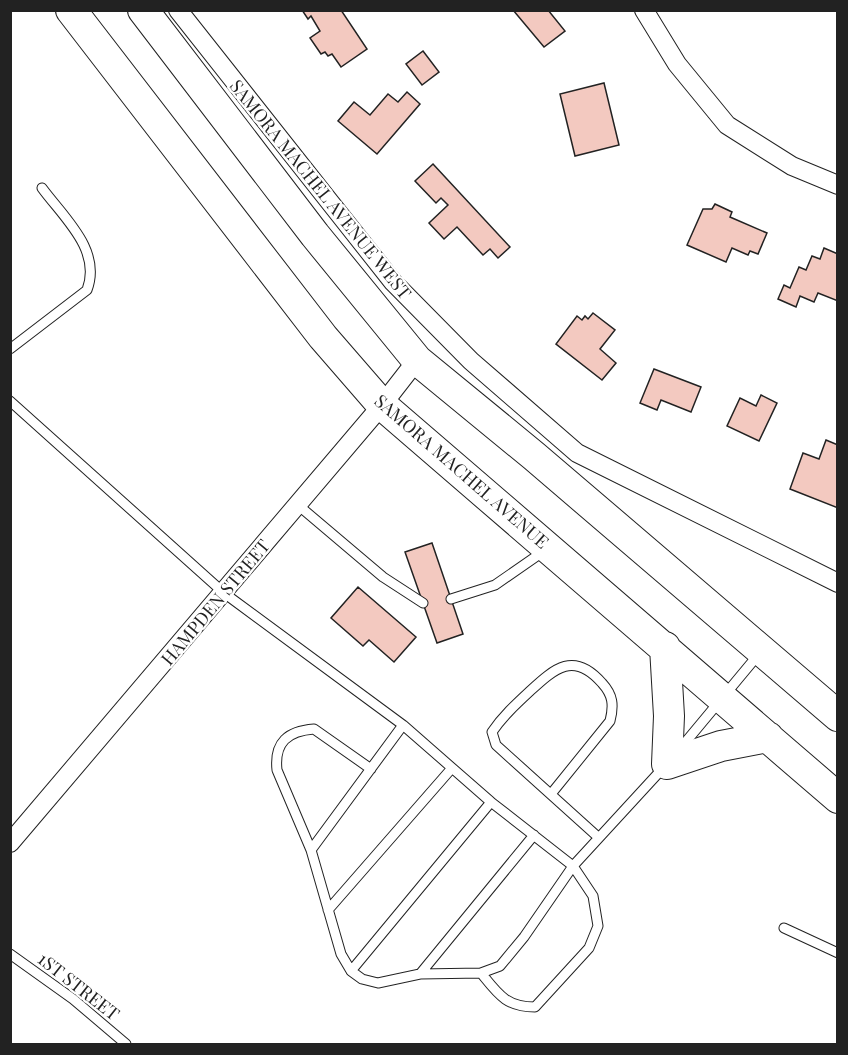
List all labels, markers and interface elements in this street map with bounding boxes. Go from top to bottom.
street label: SAMORA MACHEL AVENUE WEST [225,74,417,304]
street label: SAMORA MACHEL AVENUE [370,389,554,553]
street label: HAMPDEN STREET [155,534,275,670]
street label: 1ST STREET [33,947,125,1025]

